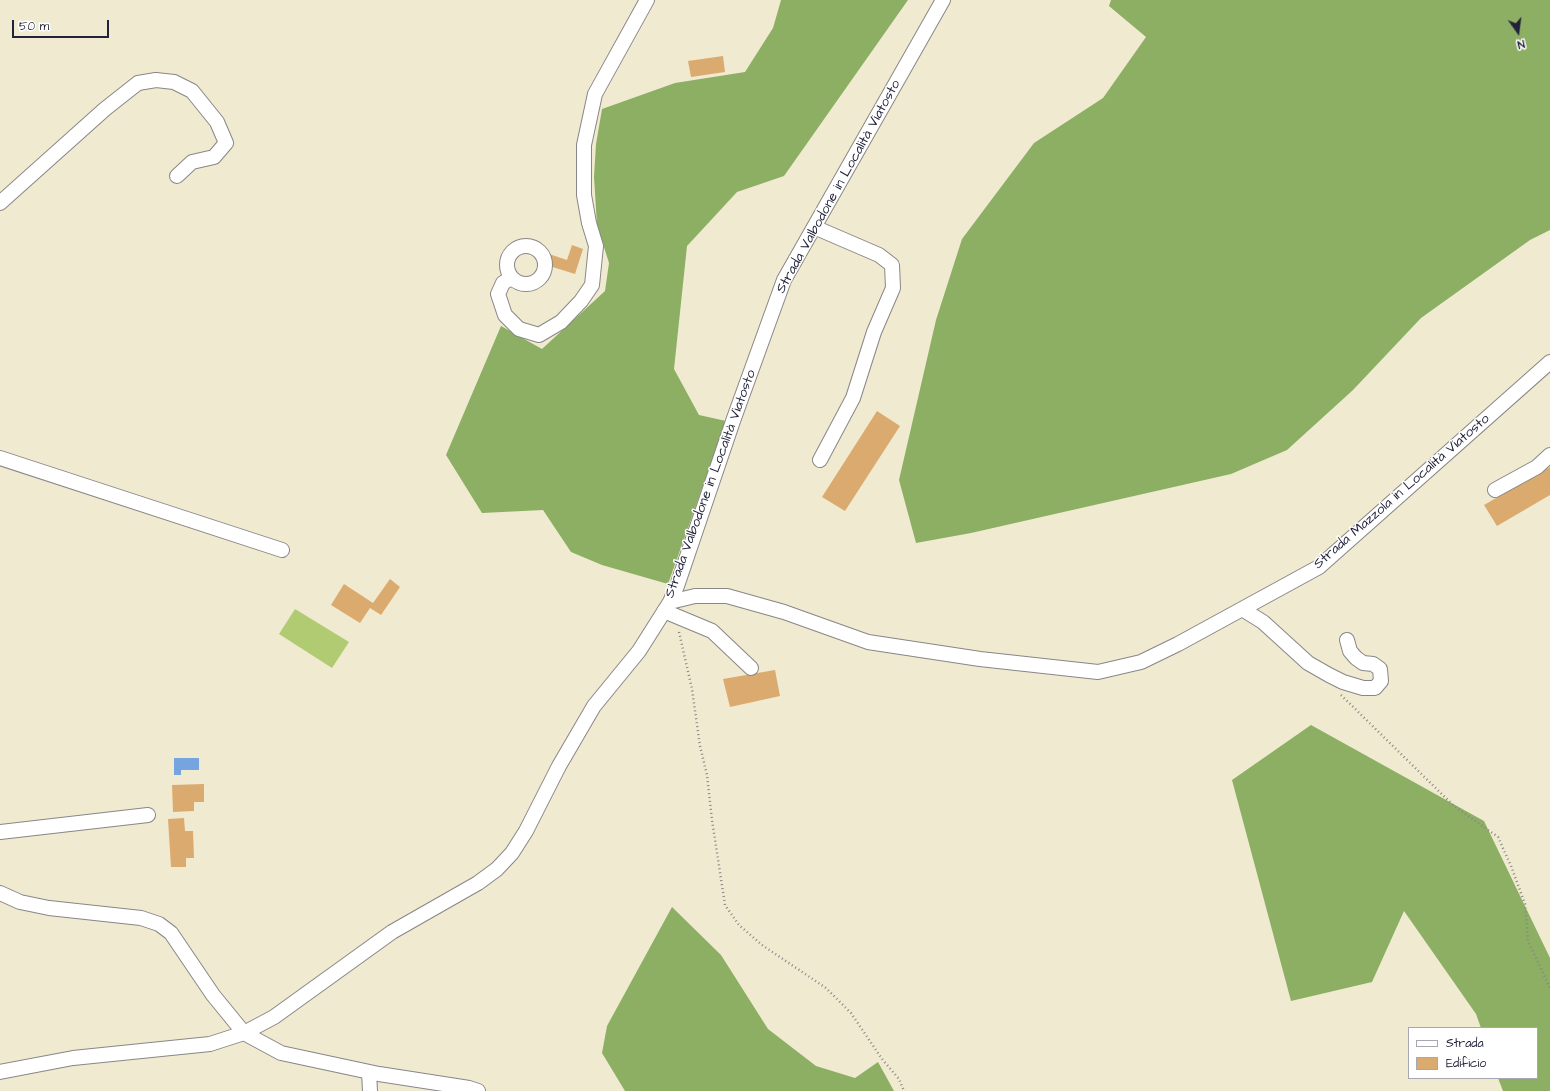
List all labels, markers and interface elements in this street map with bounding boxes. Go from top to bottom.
scale bar [14,12,111,38]
north arrow [1498,12,1538,52]
text: 50 m [19,18,49,35]
text: N [1516,36,1526,52]
street label: Strada Valbodone in Località Viatosto [773,77,905,297]
street label: Strada Valbodone in Località Viatosto [662,368,760,600]
street label: Strada Mazzola in Località Viatosto [1310,411,1494,573]
legend [1408,1027,1538,1079]
text: Strada [1446,1035,1484,1052]
text: Edificio [1446,1055,1486,1072]

